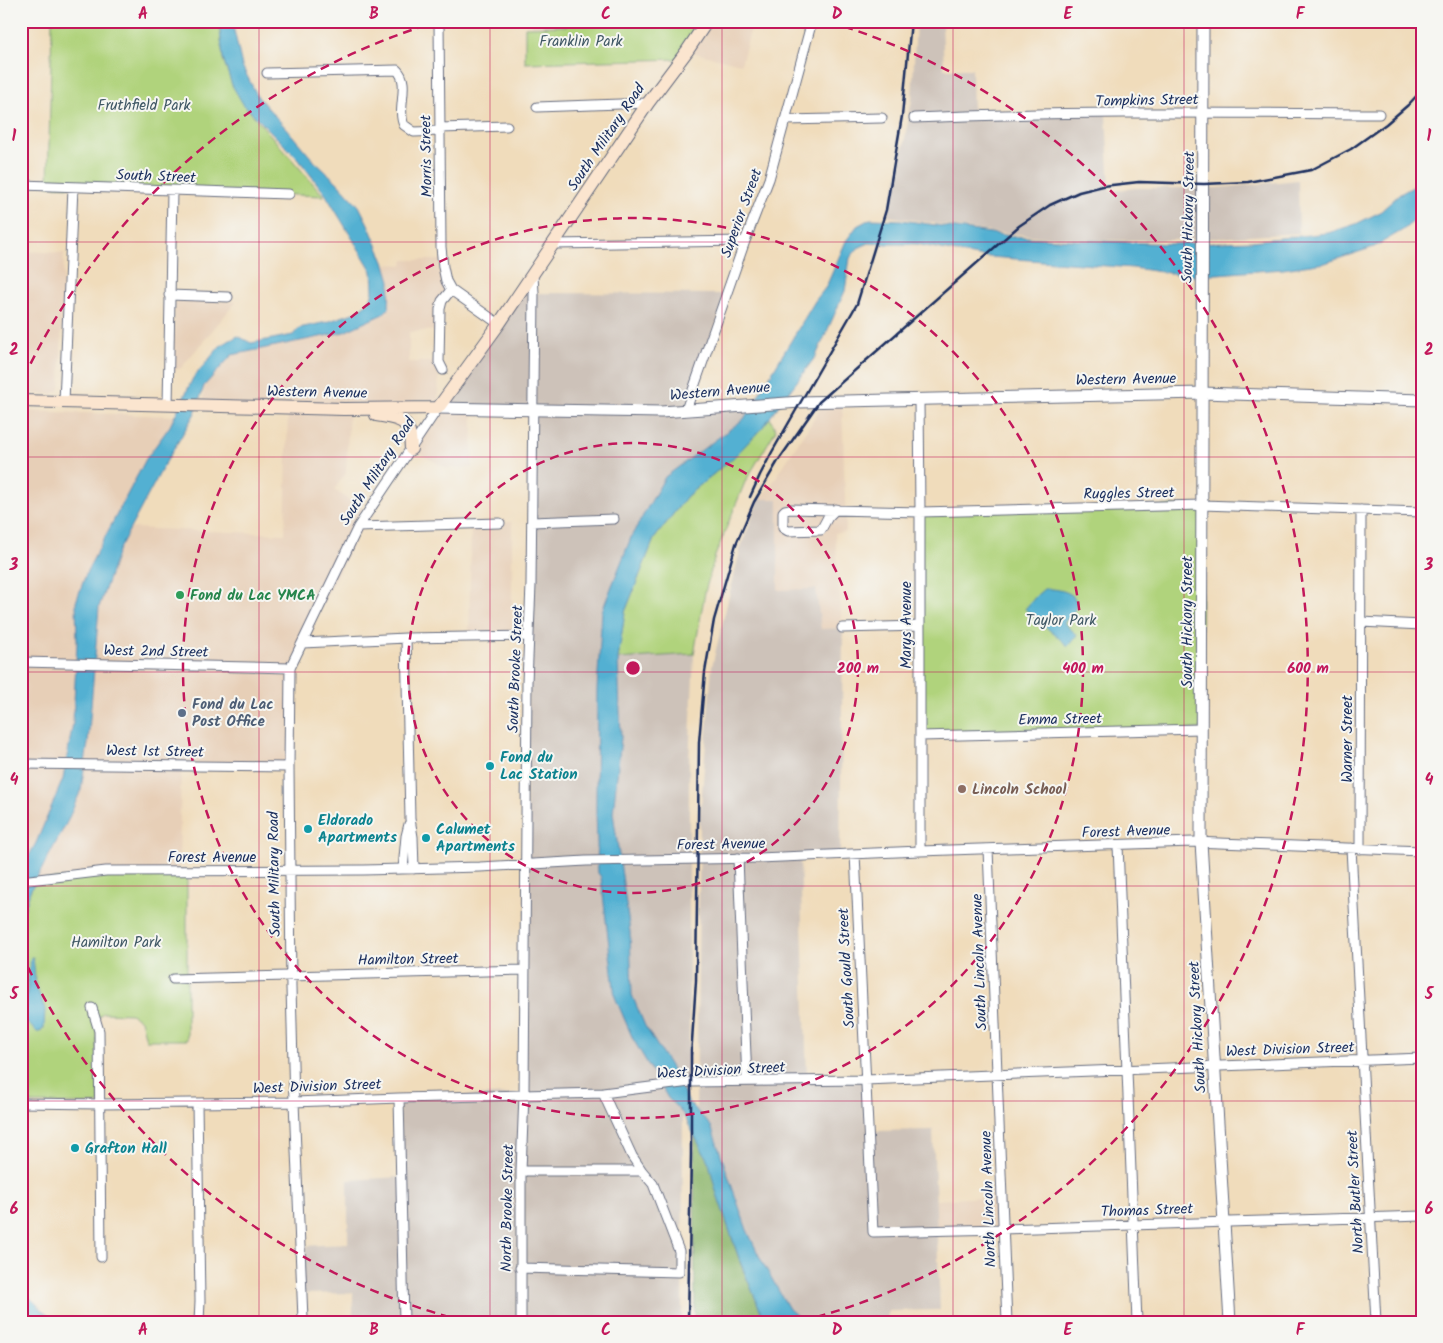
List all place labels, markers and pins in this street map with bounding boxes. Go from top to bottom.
place label: Fond du Lac YMCA [190,584,316,608]
marker: Fond du Lac YMCA [174,589,186,601]
centre of rings [624,659,642,677]
place label: Fond du Lac Post Office [192,693,273,734]
marker: Fond du Lac Post Office [176,707,188,719]
place label: Fond du Lac Station [500,746,577,787]
marker: Fond du Lac Station [484,760,496,772]
place label: Lincoln School [972,778,1066,802]
marker: Lincoln School [956,783,968,795]
place label: Eldorado Apartments [318,809,397,850]
place label: Calumet Apartments [436,818,515,859]
marker: Eldorado Apartments [302,823,314,835]
marker: Calumet Apartments [420,832,432,844]
place label: Grafton Hall [85,1137,167,1161]
marker: Grafton Hall [69,1142,81,1154]

